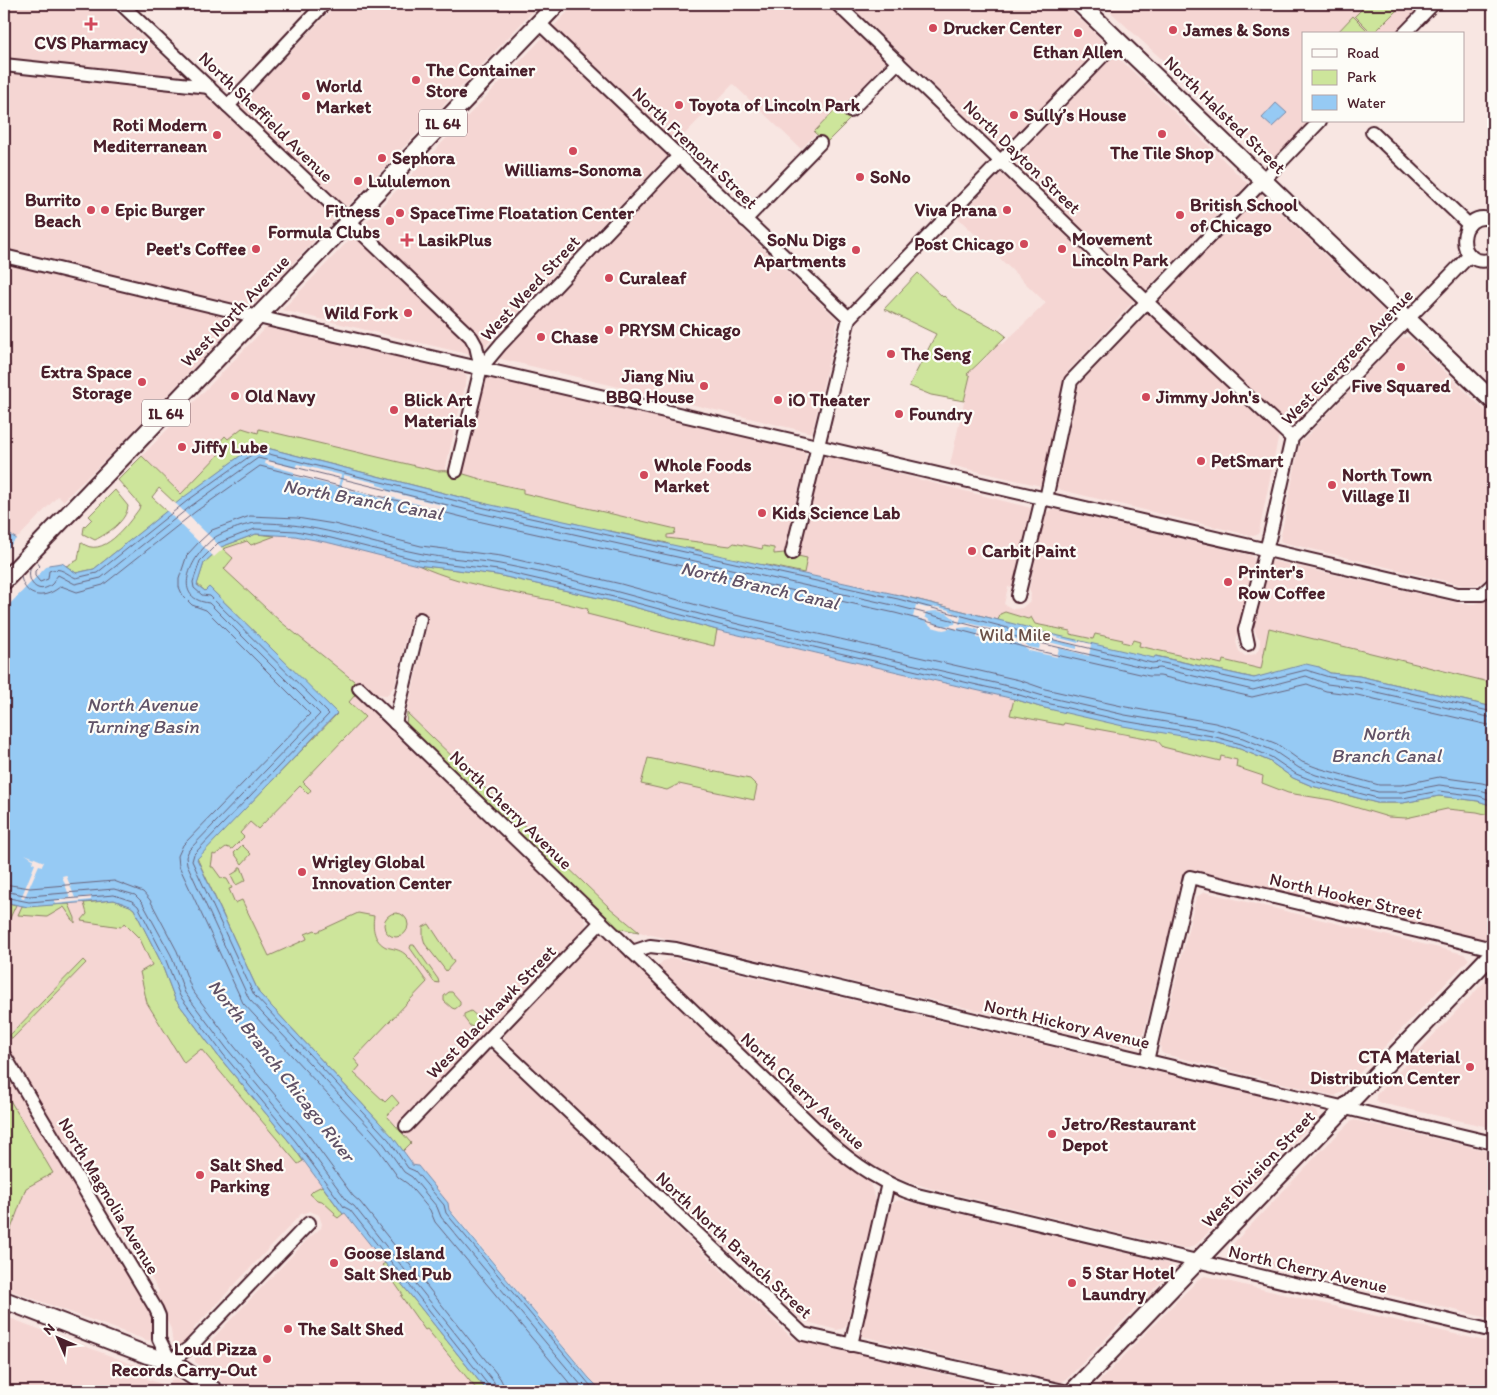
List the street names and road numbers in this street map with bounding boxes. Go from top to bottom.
street label: North Sheffield Avenue [194,47,338,187]
street label: North Halsted Street [1160,51,1291,179]
street label: North Fremont Street [627,82,763,214]
street label: North Dayton Street [959,95,1086,219]
road number: IL 64 [419,110,467,136]
street label: West Weed Street [476,231,585,345]
street label: West North Avenue [176,250,294,372]
street label: West Evergreen Avenue [1276,284,1418,430]
road number: IL 64 [142,399,190,426]
street label: North Cherry Avenue [445,746,577,874]
street label: North Hooker Street [1267,868,1425,924]
street label: West Blackhawk Street [421,940,561,1083]
street label: North Hickory Avenue [982,994,1152,1054]
street label: North Cherry Avenue [736,1028,870,1154]
street label: West Division Street [1196,1106,1320,1232]
street label: North Magnolia Avenue [53,1114,165,1278]
street label: North North Branch Street [651,1167,817,1323]
street label: North Cherry Avenue [1226,1240,1390,1298]

